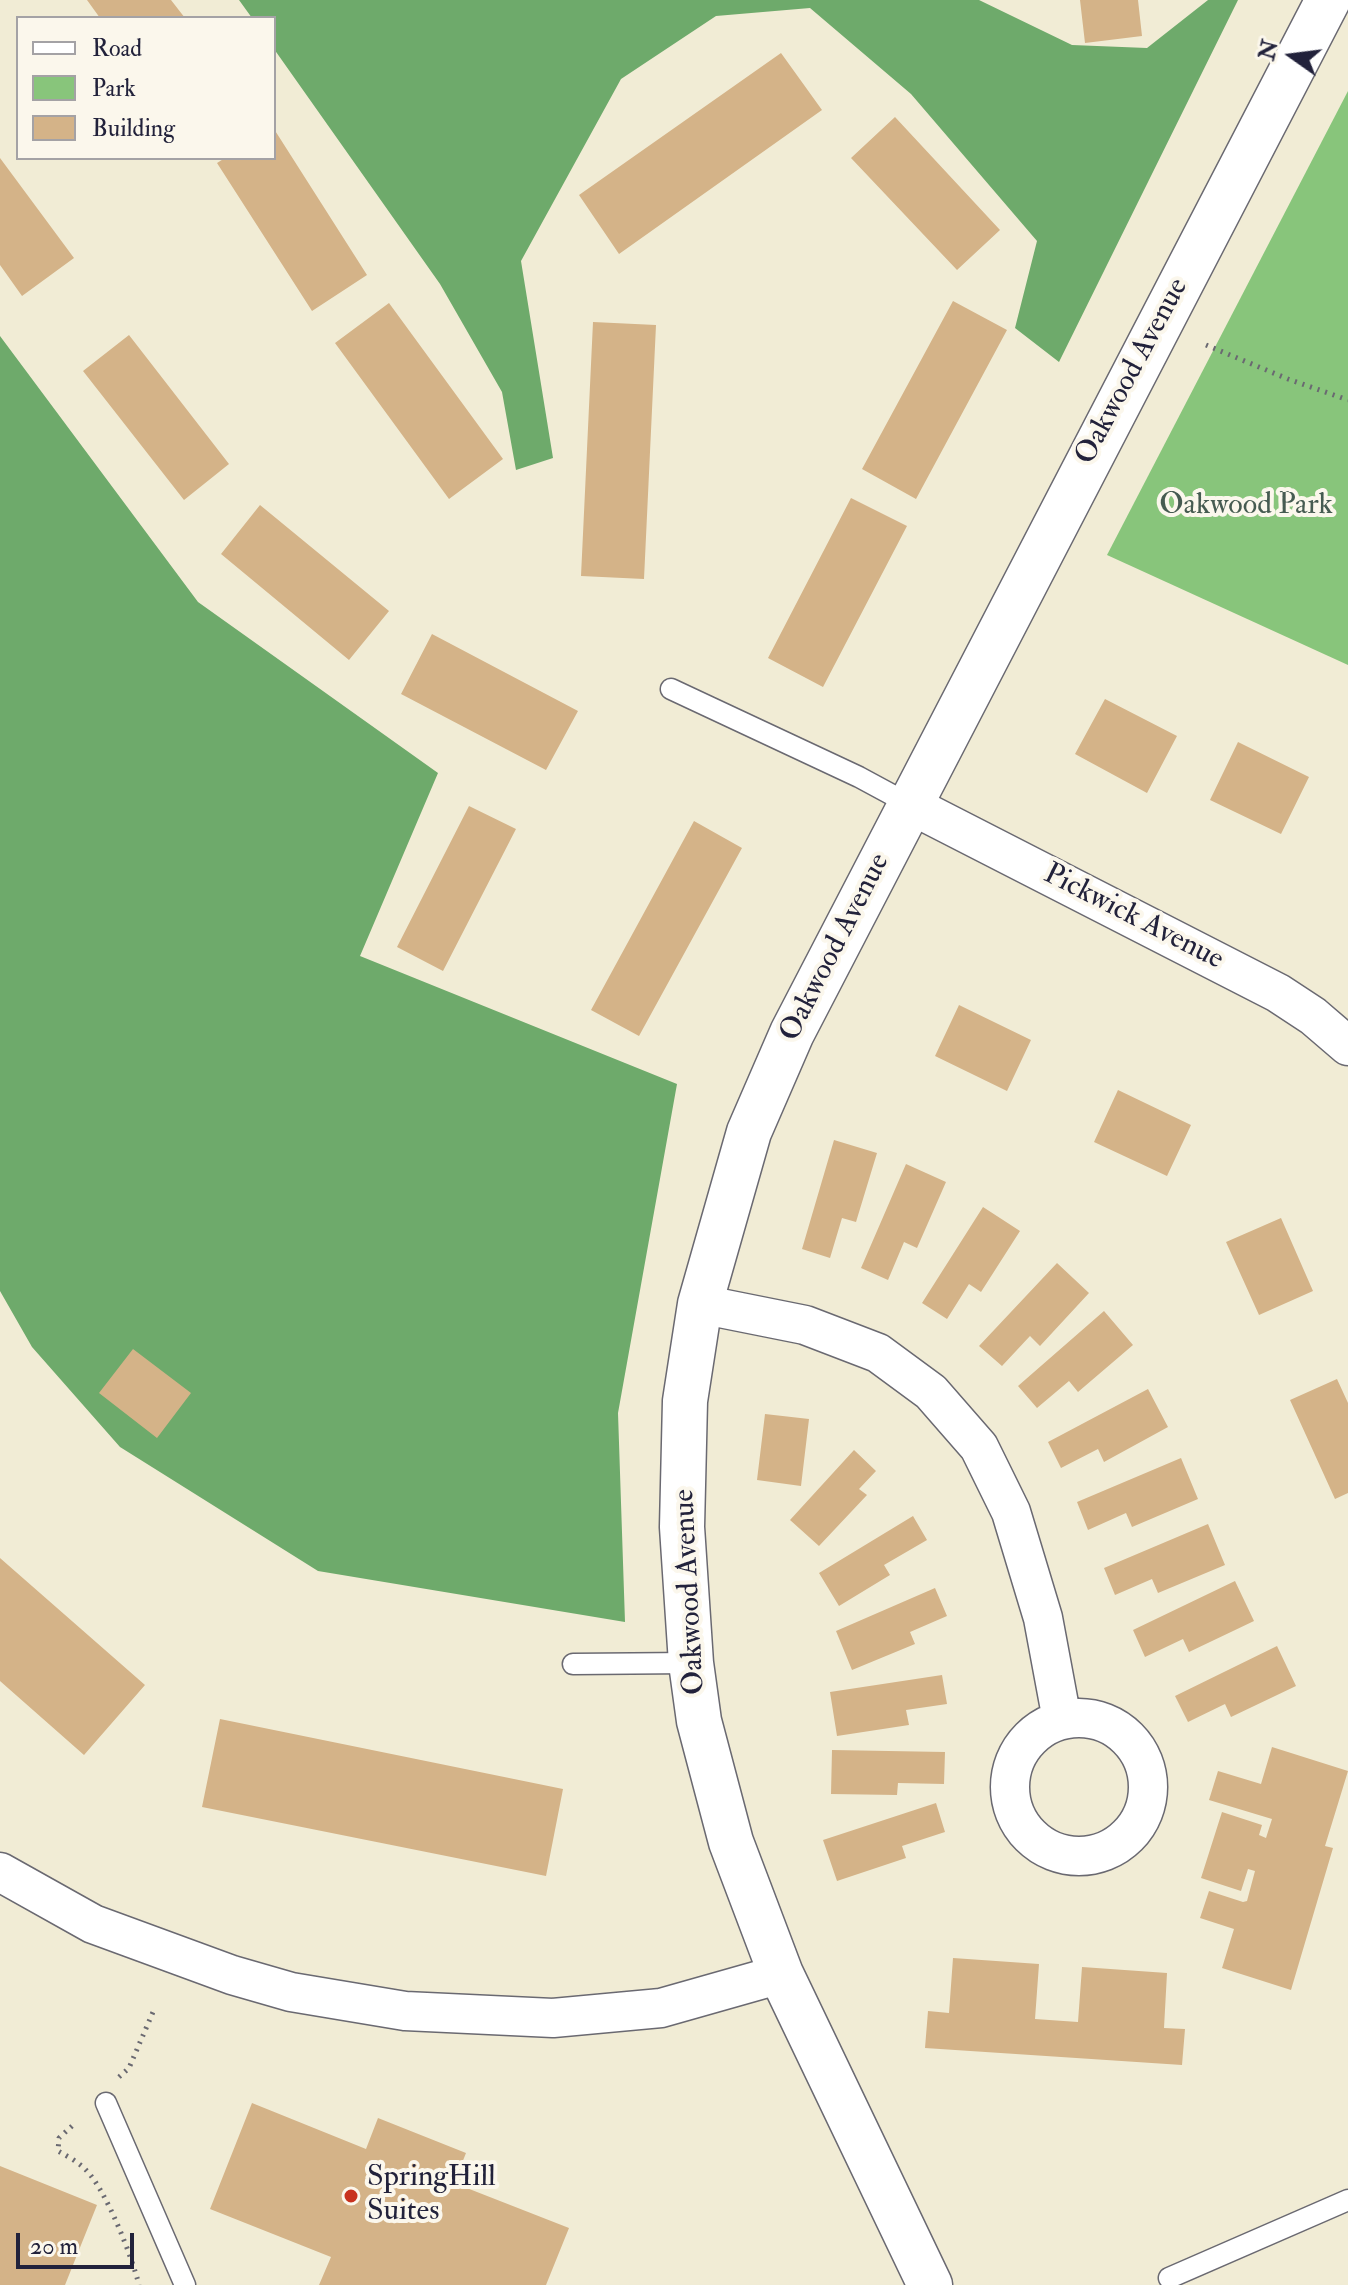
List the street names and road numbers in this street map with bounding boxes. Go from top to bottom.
street label: Oakwood Avenue [1069,273,1197,471]
street label: Oakwood Avenue [773,848,899,1048]
street label: Pickwick Avenue [1037,857,1229,979]
street label: Oakwood Avenue [668,1488,714,1696]

